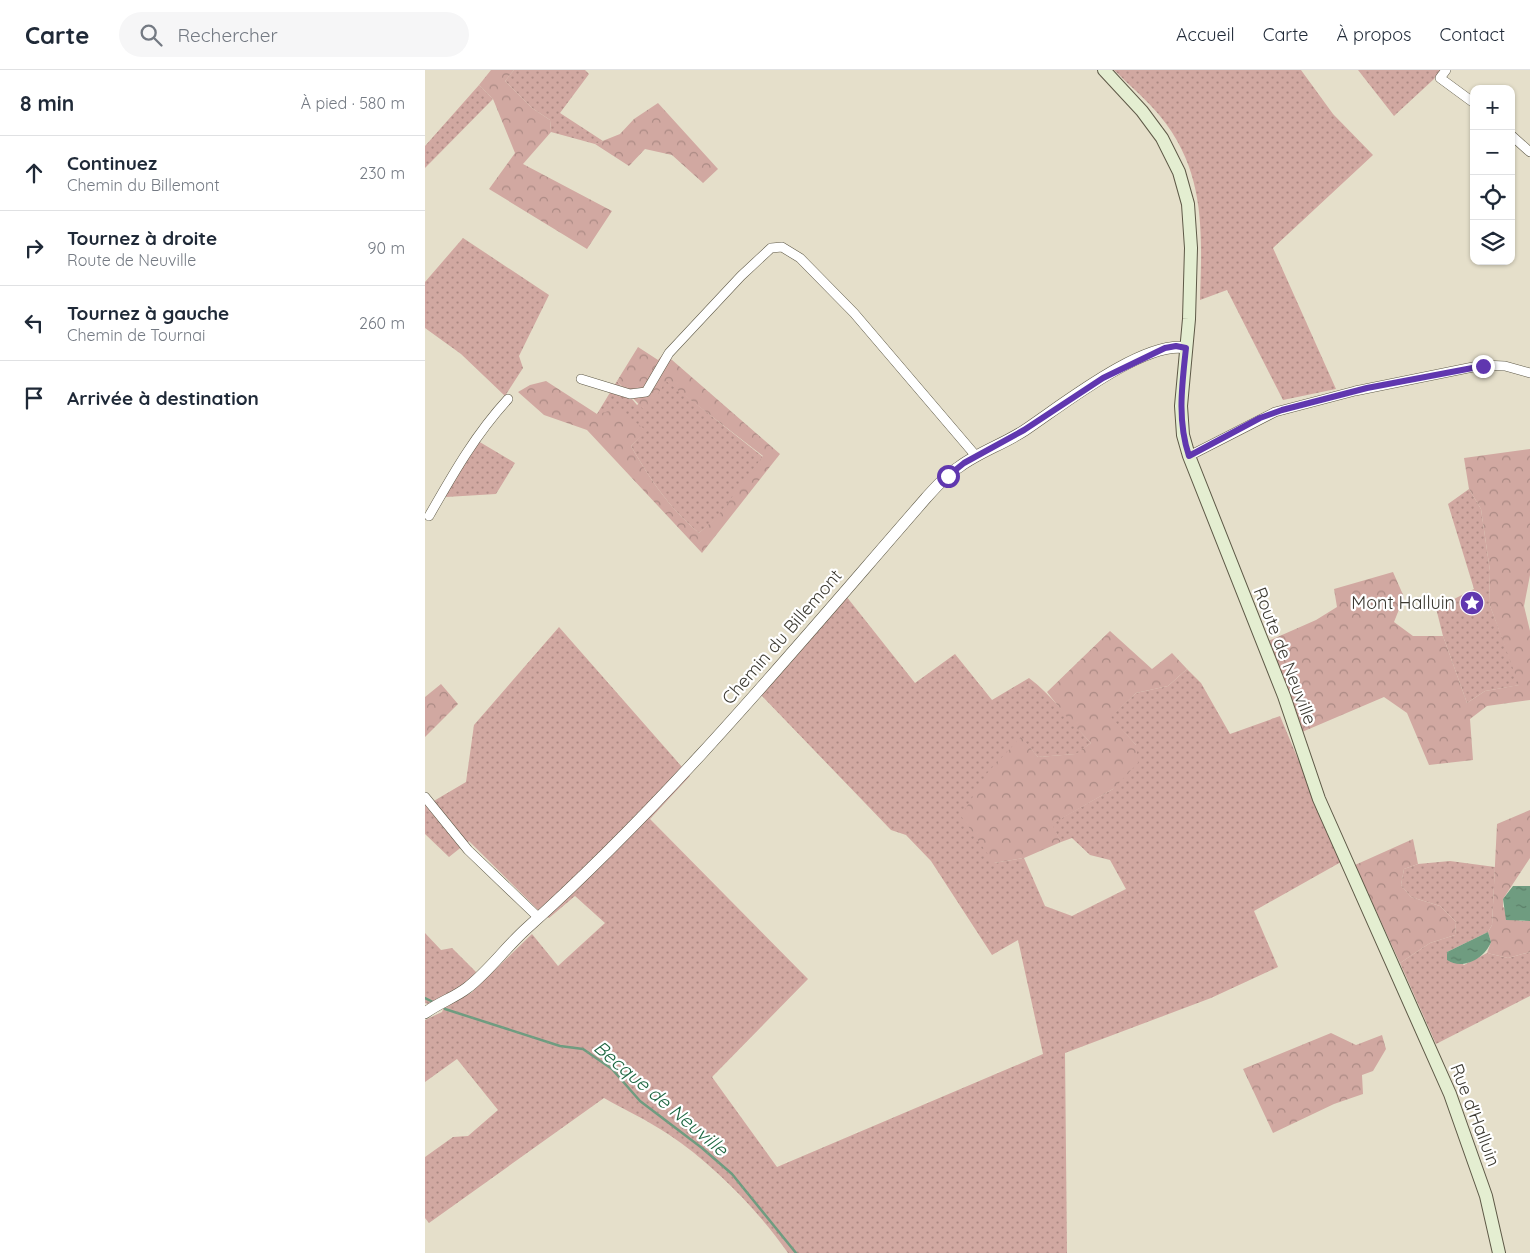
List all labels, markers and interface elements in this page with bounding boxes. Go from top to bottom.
search box [119,12,469,57]
text: Carte [25,20,89,50]
icon: search [137,21,165,49]
text: Rechercher [177,23,278,47]
text: Accueil [1176,23,1235,46]
text: Carte [1263,23,1308,46]
text: À propos [1336,23,1412,46]
text: Contact [1440,23,1505,46]
map controls [1470,85,1515,265]
button: + [1470,85,1515,130]
text: 8 min [20,90,74,116]
text: À pied · 580 m [301,93,405,113]
button: − [1470,130,1515,175]
text: Continuez [67,151,157,175]
icon: ahead [20,159,48,187]
text: 230 m [359,163,405,183]
text: Chemin du Billemont [67,175,220,195]
button: locate [1470,175,1515,220]
button: layers [1470,220,1515,265]
text: Tournez à droite [67,226,217,250]
icon: right [20,234,48,262]
text: 90 m [368,238,405,258]
text: Route de Neuville [67,250,196,270]
text: Tournez à gauche [67,301,229,325]
icon: left [20,309,48,337]
text: 260 m [359,313,405,333]
text: Chemin de Tournai [67,325,205,345]
route end [1472,355,1495,378]
icon: arrive [20,384,48,412]
text: Arrivée à destination [67,386,259,410]
route start [937,465,960,488]
street label: Chemin du Billemont [717,564,847,709]
street label: Route de Neuville [1249,584,1322,728]
place icon: Mont Halluin [1459,590,1485,616]
place label: Mont Halluin [1351,591,1455,614]
water label: Becque de Neuville [589,1035,734,1162]
street label: Rue d'Halluin [1445,1060,1506,1169]

